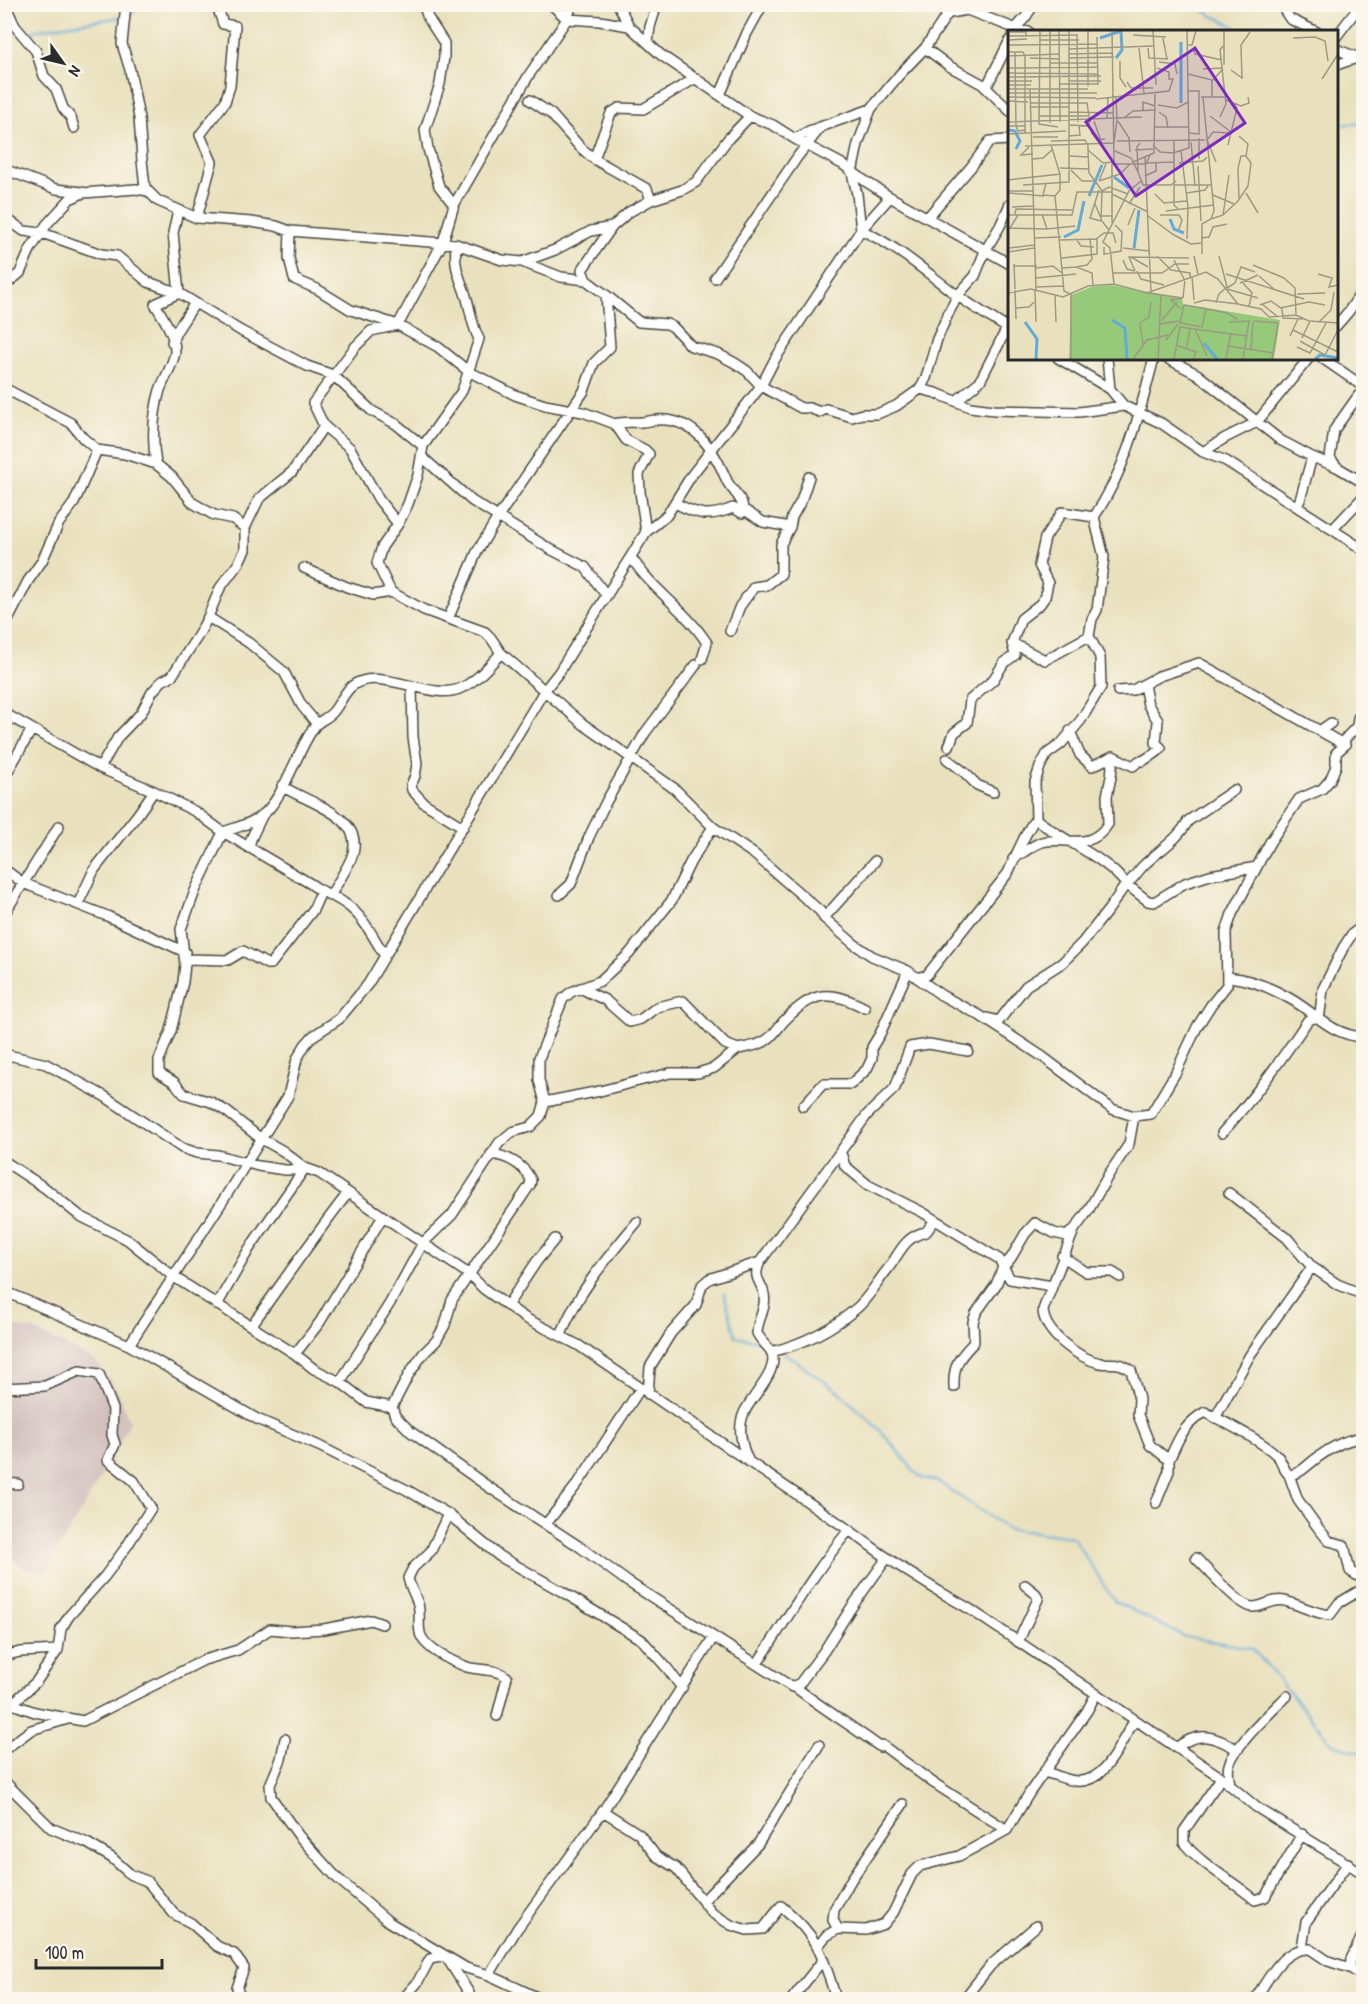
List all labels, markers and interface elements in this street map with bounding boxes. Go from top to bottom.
inset map [1008,30,1338,360]
north arrow [33,33,93,93]
text: N [64,62,87,81]
scale bar [36,1932,162,1970]
text: 100 m [45,1940,84,1965]

